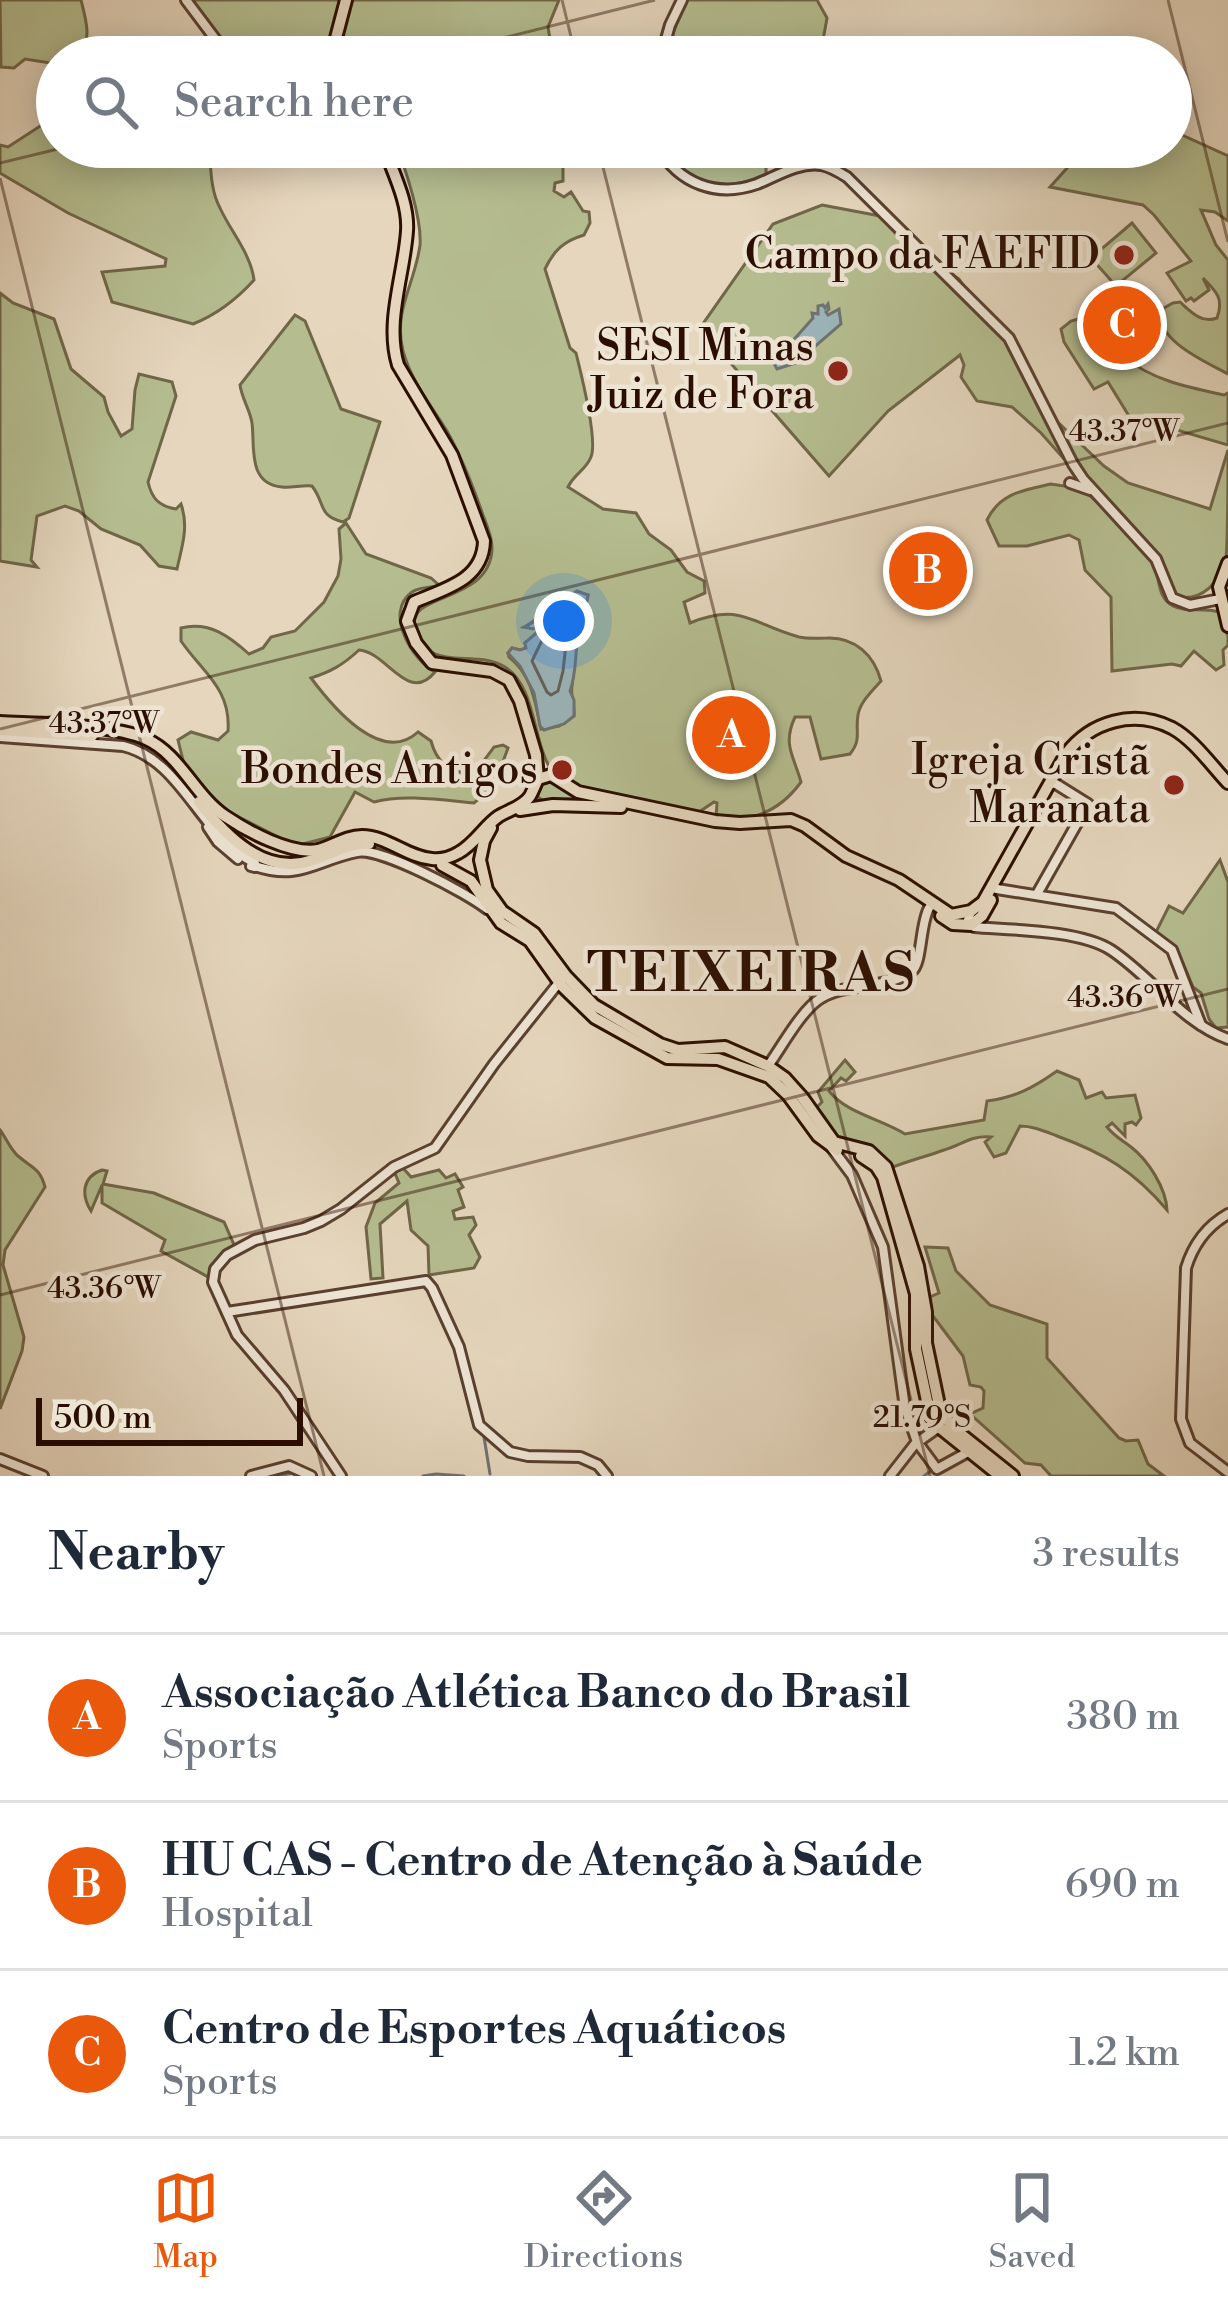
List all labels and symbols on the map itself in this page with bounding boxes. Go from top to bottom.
place label: Campo da FAEFID [745,229,1100,282]
marker: Campo da FAEFID [1111,242,1137,268]
pin: C [1083,280,1161,370]
place label: SESI Minas Juiz de Fora [586,321,815,422]
marker: SESI Minas Juiz de Fora [825,358,851,384]
text: 43.37°W [1069,413,1180,451]
pin: B [889,526,967,616]
your location [534,591,594,651]
pin: A [692,690,770,780]
text: 43.37°W [49,705,160,743]
place label: Igreja Cristã Maranata [911,735,1151,836]
place label: Bondes Antigos [240,744,538,798]
marker: Bondes Antigos [549,757,575,783]
marker: Igreja Cristã Maranata [1161,772,1187,798]
district label: TEIXEIRAS [587,941,917,1009]
text: 43.36°W [1067,979,1182,1017]
text: 43.36°W [47,1270,162,1308]
scale bar [36,1392,303,1445]
text: 21.79°S [873,1399,971,1437]

